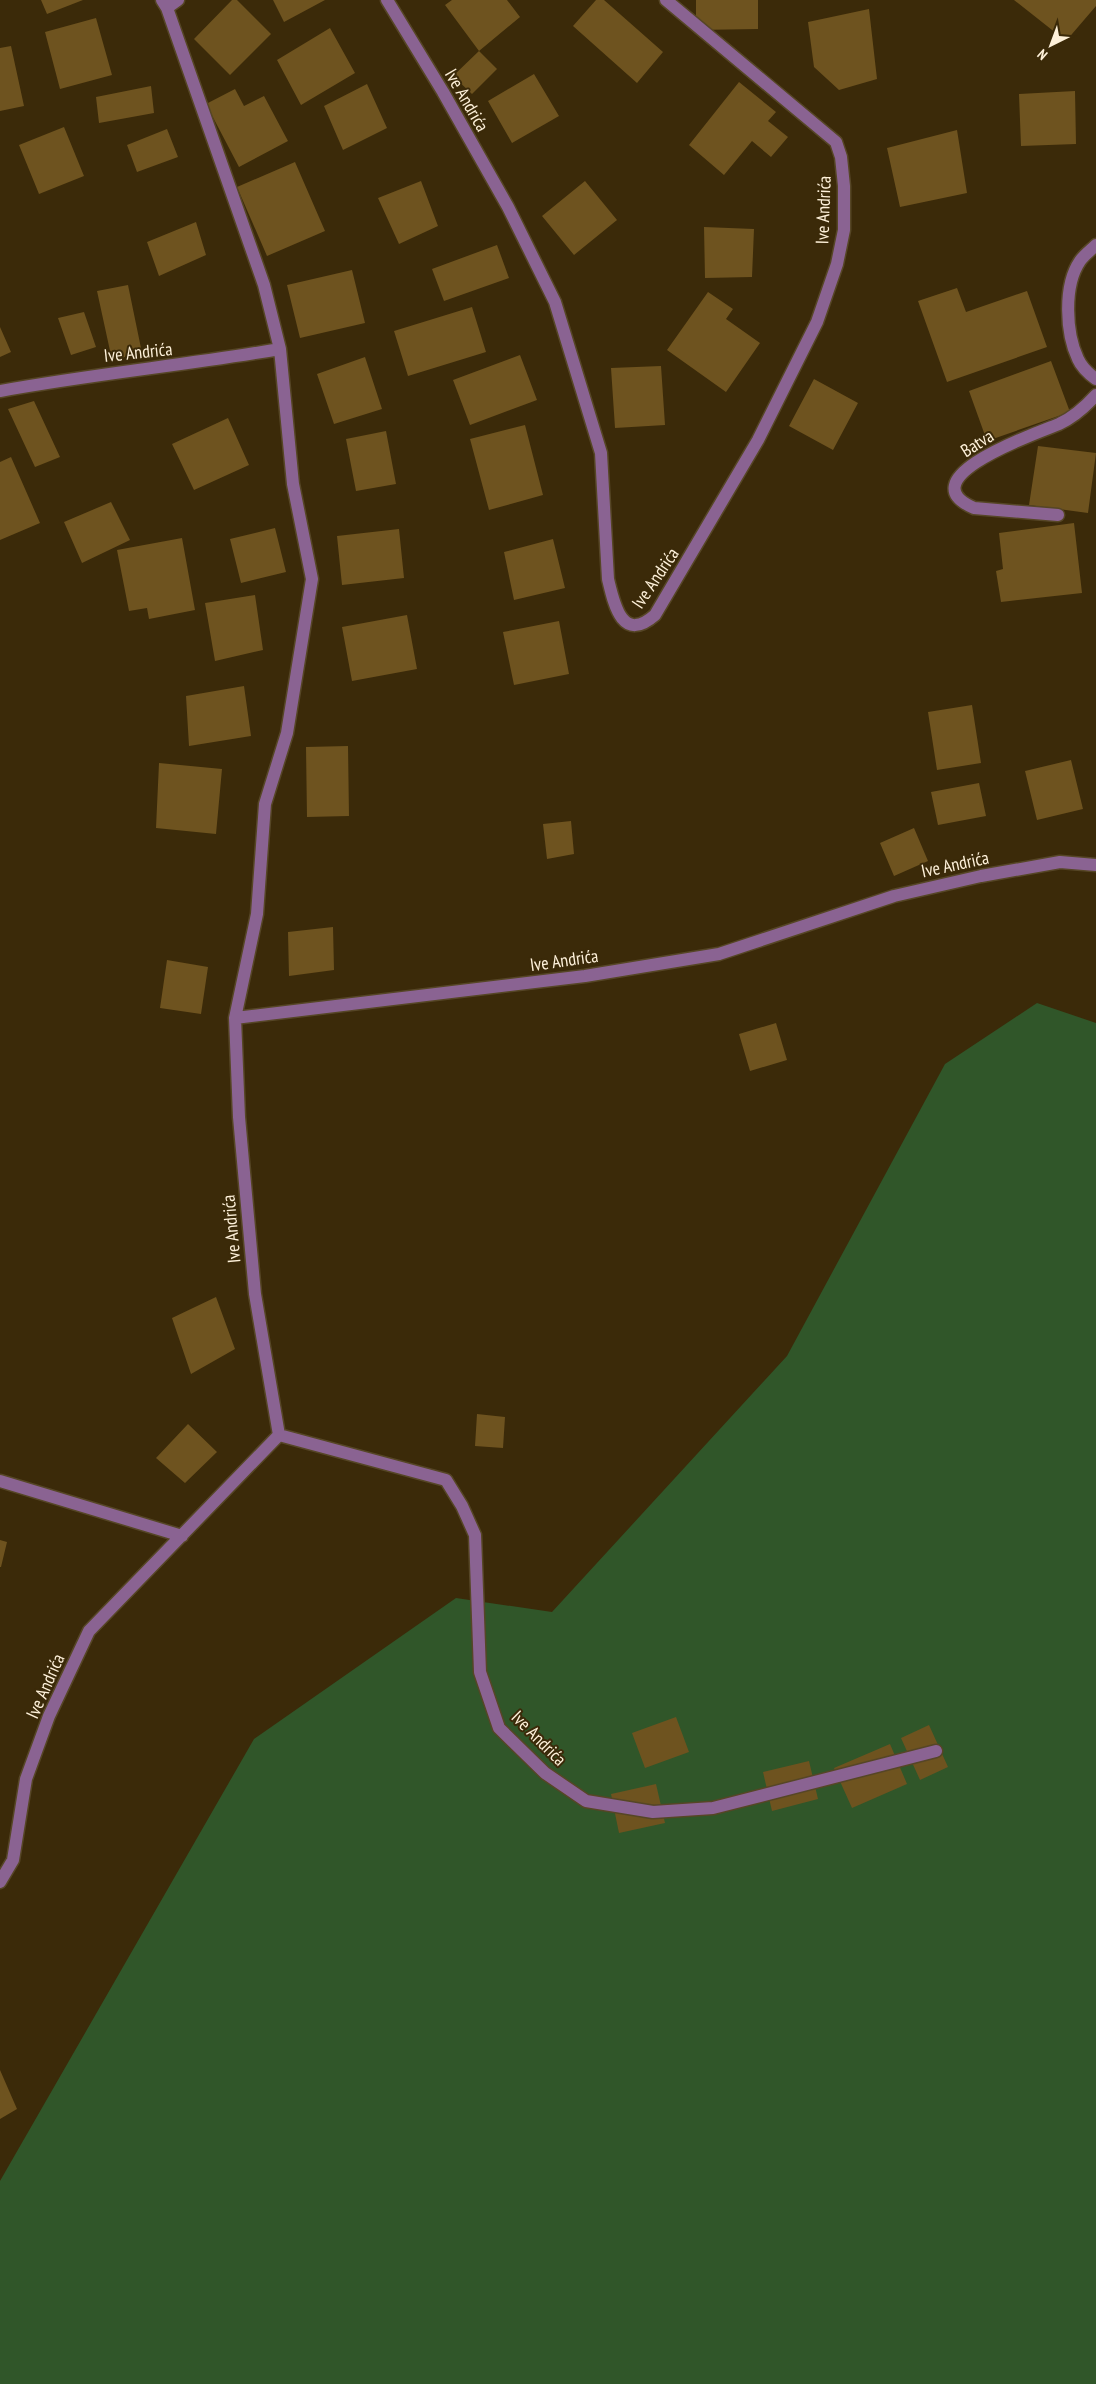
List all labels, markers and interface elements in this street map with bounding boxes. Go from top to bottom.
north arrow [1026,20,1076,70]
text: N [1033,45,1051,64]
street label: Ive Andrića [440,65,494,135]
street label: Ive Andrića [810,175,836,245]
street label: Ive Andrića [103,337,173,367]
street label: Batva [956,424,998,462]
street label: Ive Andrića [626,543,684,613]
street label: Ive Andrića [919,846,991,882]
street label: Ive Andrića [528,944,600,976]
street label: Ive Andrića [217,1194,245,1264]
street label: Ive Andrića [21,1650,69,1722]
street label: Ive Andrića [507,1706,571,1770]

